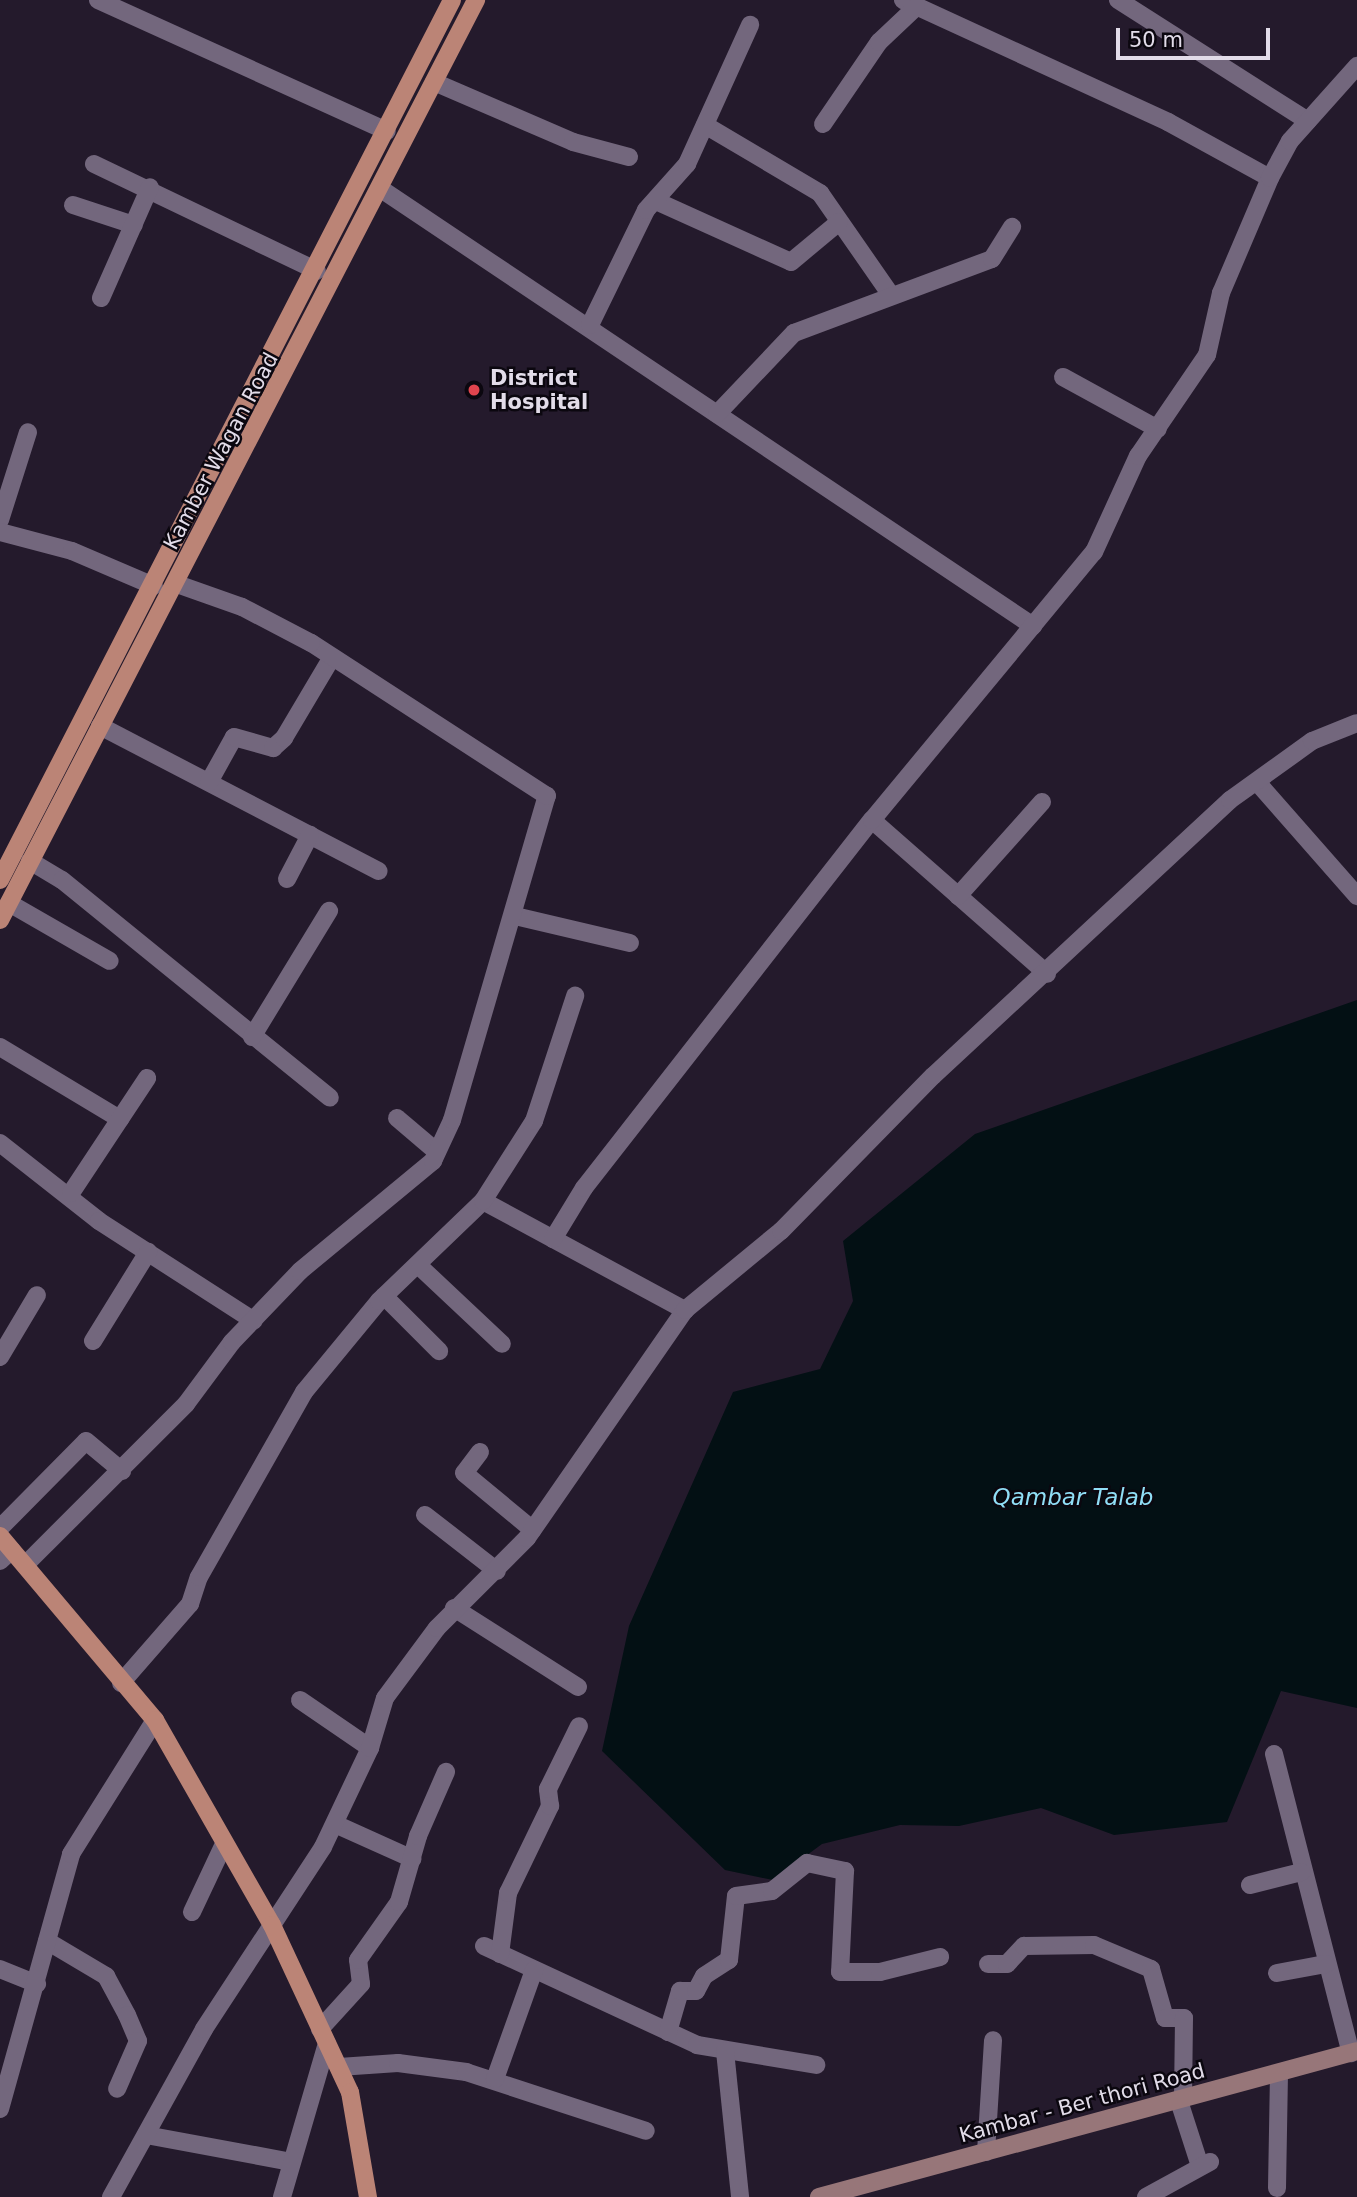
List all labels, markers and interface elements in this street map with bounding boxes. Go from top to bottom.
scale bar [1119,14,1273,58]
text: 50 m [1129,28,1183,52]
street label: Kamber Wagan Road [158,348,284,554]
place label: District Hospital [490,365,588,415]
marker: District Hospital [464,380,484,400]
water label: Qambar Talab [993,1483,1153,1511]
street label: Kambar - Ber thori Road [956,2058,1208,2148]

